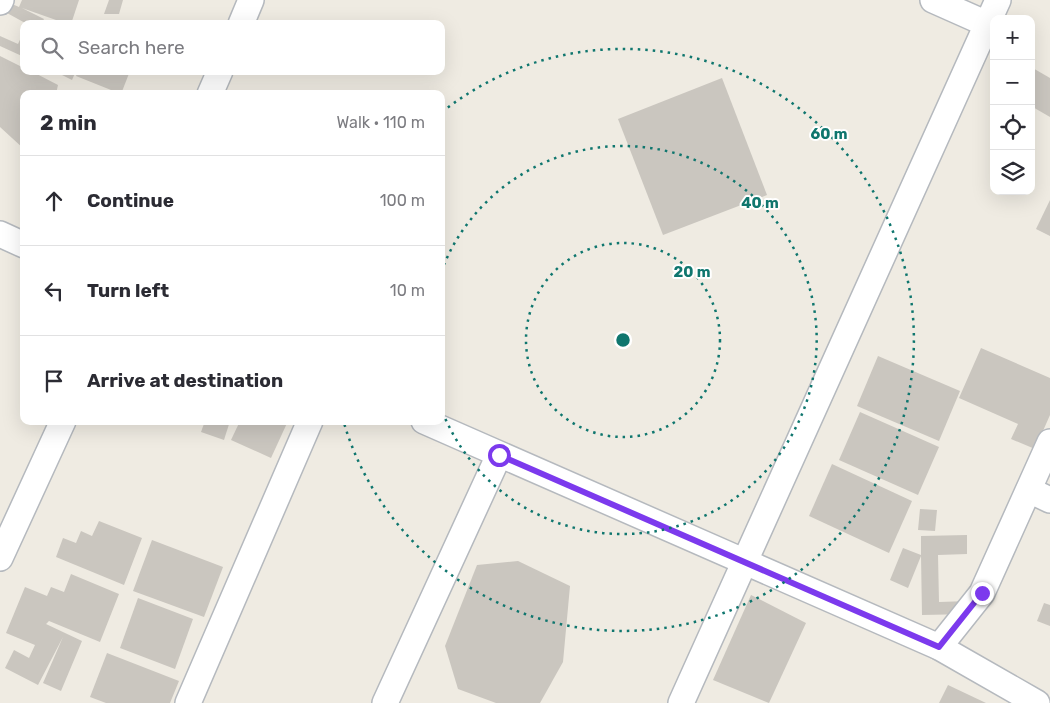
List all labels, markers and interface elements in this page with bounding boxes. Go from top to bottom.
map controls [990,15,1035,195]
button: + [990,15,1035,60]
search box [20,20,445,75]
icon: search [38,34,66,62]
text: Search here [78,36,185,59]
button: − [990,60,1035,105]
button: locate [990,105,1035,150]
text: 2 min [40,110,97,135]
text: Walk · 110 m [337,113,425,132]
text: 60 m [811,125,847,143]
button: layers [990,150,1035,195]
icon: ahead [40,187,68,215]
text: Continue [87,189,174,212]
text: 100 m [380,191,425,210]
text: 40 m [741,194,779,212]
text: 20 m [674,263,710,281]
icon: left [40,277,68,305]
text: Turn left [87,279,169,302]
text: 10 m [390,281,425,300]
centre of rings [614,331,632,349]
icon: arrive [40,367,68,395]
text: Arrive at destination [87,369,283,392]
route start [488,444,511,467]
route end [971,582,994,605]

